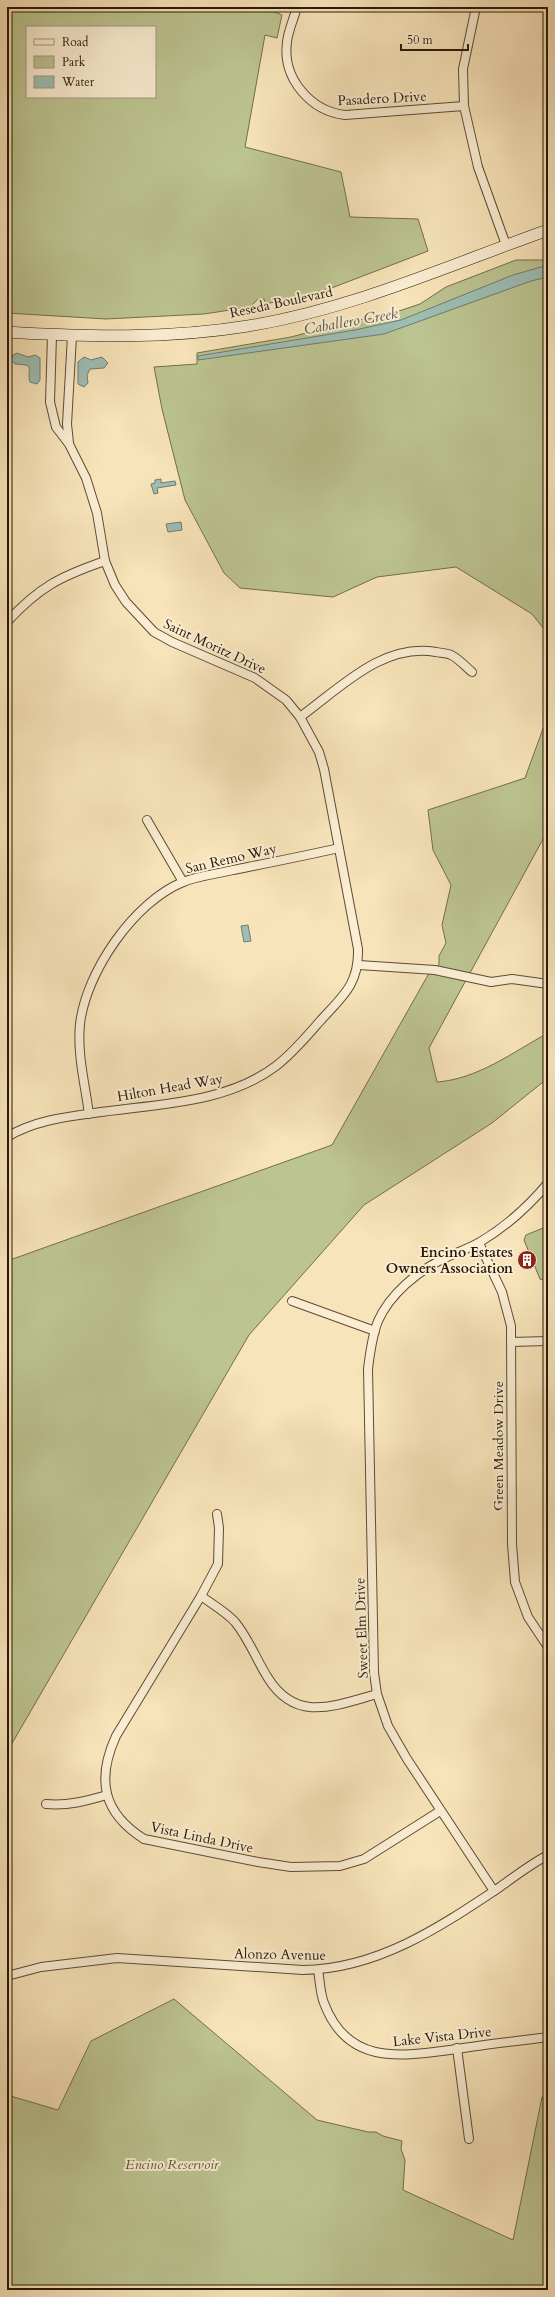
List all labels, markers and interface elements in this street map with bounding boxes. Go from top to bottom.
legend [26,26,156,98]
scale bar [401,26,468,52]
text: 50 m [407,32,434,48]
text: Road [62,34,89,50]
text: Park [62,54,86,70]
text: Water [61,74,95,90]
street label: Pasadero Drive [337,87,427,110]
street label: Reseda Boulevard [228,282,335,323]
water label: Caballero Creek [302,303,400,339]
street label: Saint Moritz Drive [160,614,269,679]
street label: San Remo Way [184,839,279,878]
street label: Hilton Head Way [116,1069,225,1106]
place label: Encino Estates Owners Association [386,1243,513,1278]
building icon: Encino Estates Owners Association [516,1249,538,1271]
street label: Green Meadow Drive [489,1381,508,1511]
street label: Sweet Elm Drive [350,1577,373,1679]
street label: Vista Linda Drive [149,1817,255,1858]
street label: Alonzo Avenue [234,1944,326,1965]
street label: Lake Vista Drive [392,2022,492,2051]
park label: Encino Reservoir [125,2155,219,2174]

